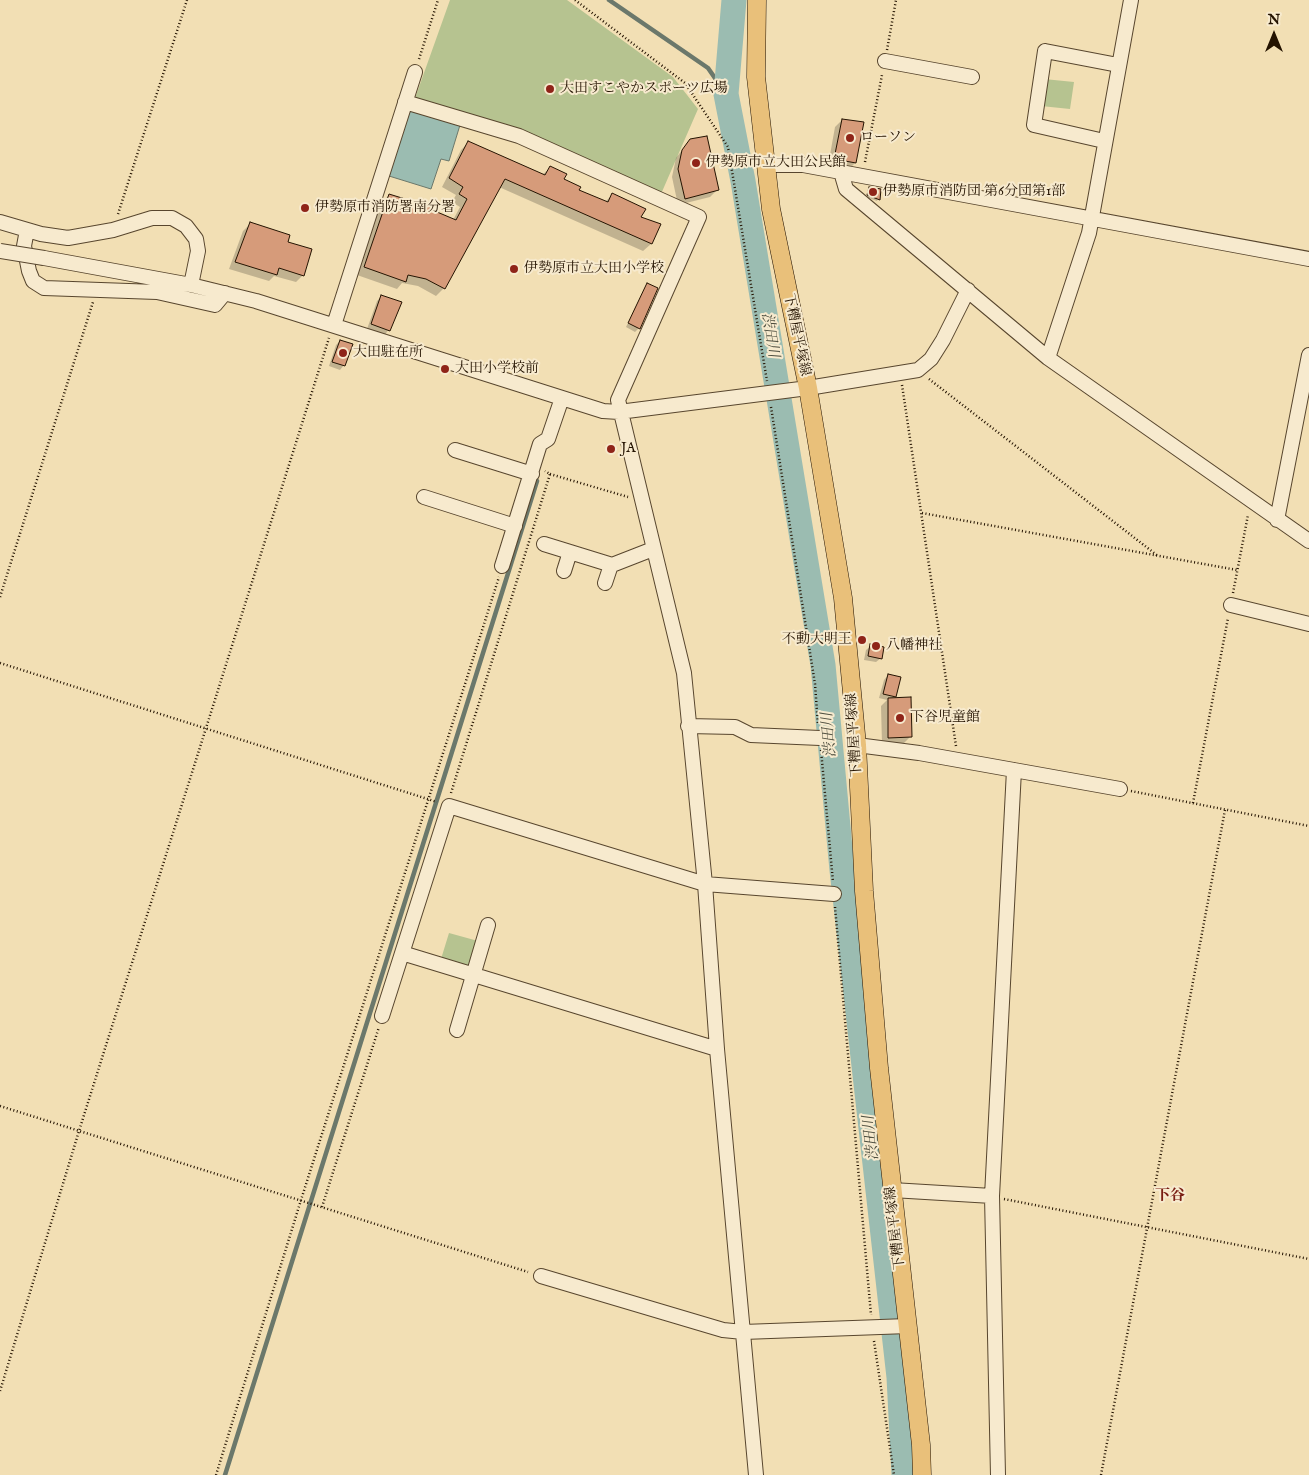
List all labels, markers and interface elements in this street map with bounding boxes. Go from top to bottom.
north arrow [1249,10,1299,60]
text: N [1268,11,1280,29]
place label: 大田すこやかスポーツ広場 [560,81,728,97]
marker: 大田すこやかスポーツ広場 [544,83,556,95]
place label: ローソン [860,130,916,146]
marker: ローソン [844,132,856,144]
place label: 伊勢原市立大田公民館 [706,155,846,171]
marker: 伊勢原市立大田公民館 [690,157,702,169]
place label: 伊勢原市消防団 第6分団第1部 [883,184,1065,200]
marker: 伊勢原市消防団 第6分団第1部 [867,186,879,198]
place label: 伊勢原市消防署南分署 [315,200,455,216]
marker: 伊勢原市消防署南分署 [299,202,311,214]
place label: 伊勢原市立大田小学校 [524,261,664,277]
marker: 伊勢原市立大田小学校 [508,263,520,275]
street label: 下糟屋平塚線 [779,292,813,378]
water label: 渋田川 [757,311,781,359]
place label: 大田駐在所 [353,345,423,361]
marker: 大田駐在所 [337,347,349,359]
place label: 大田小学校前 [455,361,539,377]
marker: 大田小学校前 [439,363,451,375]
place label: JA [621,441,636,457]
marker: JA [605,443,617,455]
place label: 不動大明王 [782,632,852,648]
marker: 不動大明王 [856,634,868,646]
place label: 八幡神社 [886,638,942,654]
marker: 八幡神社 [870,640,882,652]
street label: 下糟屋平塚線 [844,693,866,777]
place label: 下谷児童館 [910,710,980,726]
water label: 渋田川 [819,712,841,758]
marker: 下谷児童館 [894,712,906,724]
water label: 渋田川 [861,1115,883,1161]
street label: 下糟屋平塚線 [883,1185,909,1271]
district label: 下谷 [1155,1188,1185,1206]

